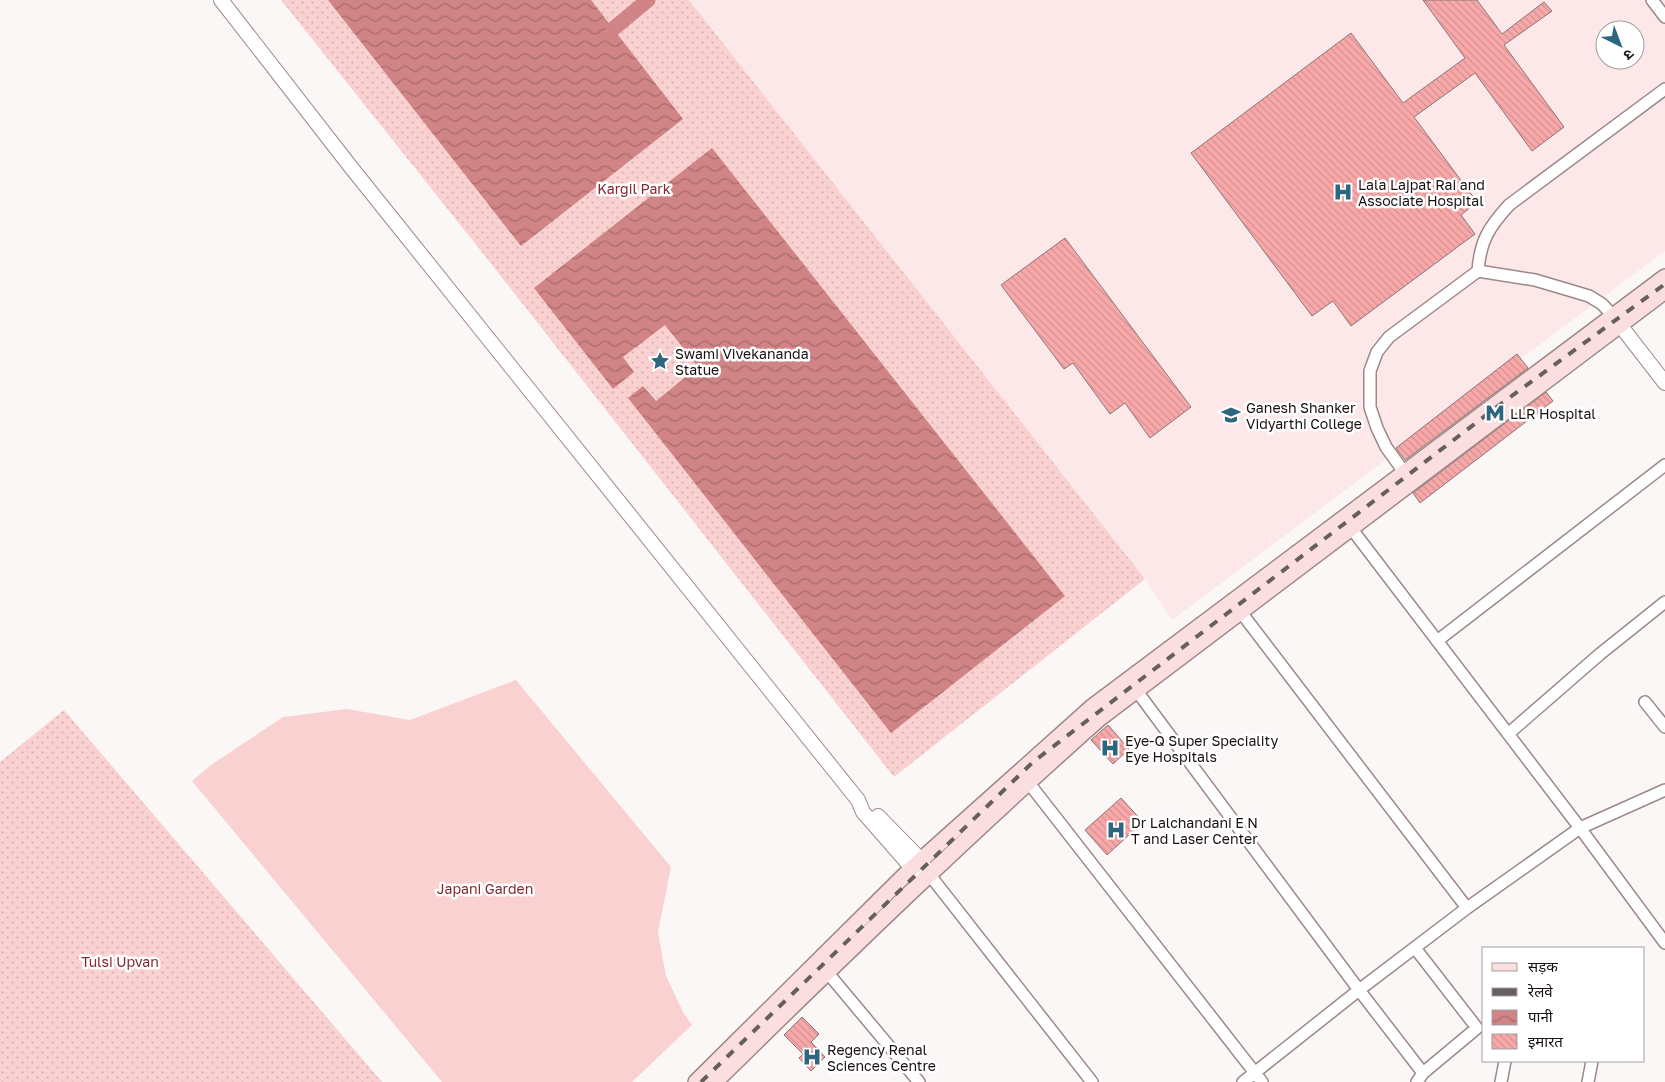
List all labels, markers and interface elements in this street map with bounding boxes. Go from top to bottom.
north arrow [1595,20,1645,70]
text: उ [1620,46,1638,65]
place label: Lala Lajpat Rai and Associate Hospital [1358,176,1485,209]
park label: Kargil Park [597,180,671,197]
hospital icon: Lala Lajpat Rai and Associate Hospital [1332,181,1354,203]
place label: Swami Vivekananda Statue [675,345,809,378]
place icon: Swami Vivekananda Statue [649,350,671,372]
place label: Ganesh Shanker Vidyarthi College [1246,399,1362,432]
metro station icon: LLR Hospital [1484,402,1506,424]
school or university icon: Ganesh Shanker Vidyarthi College [1220,404,1242,426]
place label: LLR Hospital [1510,405,1596,422]
place label: Eye-Q Super Speciality Eye Hospitals [1125,732,1278,765]
hospital icon: Eye-Q Super Speciality Eye Hospitals [1099,737,1121,759]
place label: Dr Lalchandani E N T and Laser Center [1131,814,1258,847]
hospital icon: Dr Lalchandani E N T and Laser Center [1105,819,1127,841]
park label: Japani Garden [437,880,533,897]
legend [1482,947,1645,1062]
park label: Tulsi Upvan [81,953,159,970]
text: सड़क [1528,957,1558,975]
text: रेलवे [1527,982,1553,1000]
text: पानी [1528,1007,1554,1025]
text: इमारत [1528,1032,1563,1050]
place label: Regency Renal Sciences Centre [827,1041,936,1074]
hospital icon: Regency Renal Sciences Centre [801,1046,823,1068]

